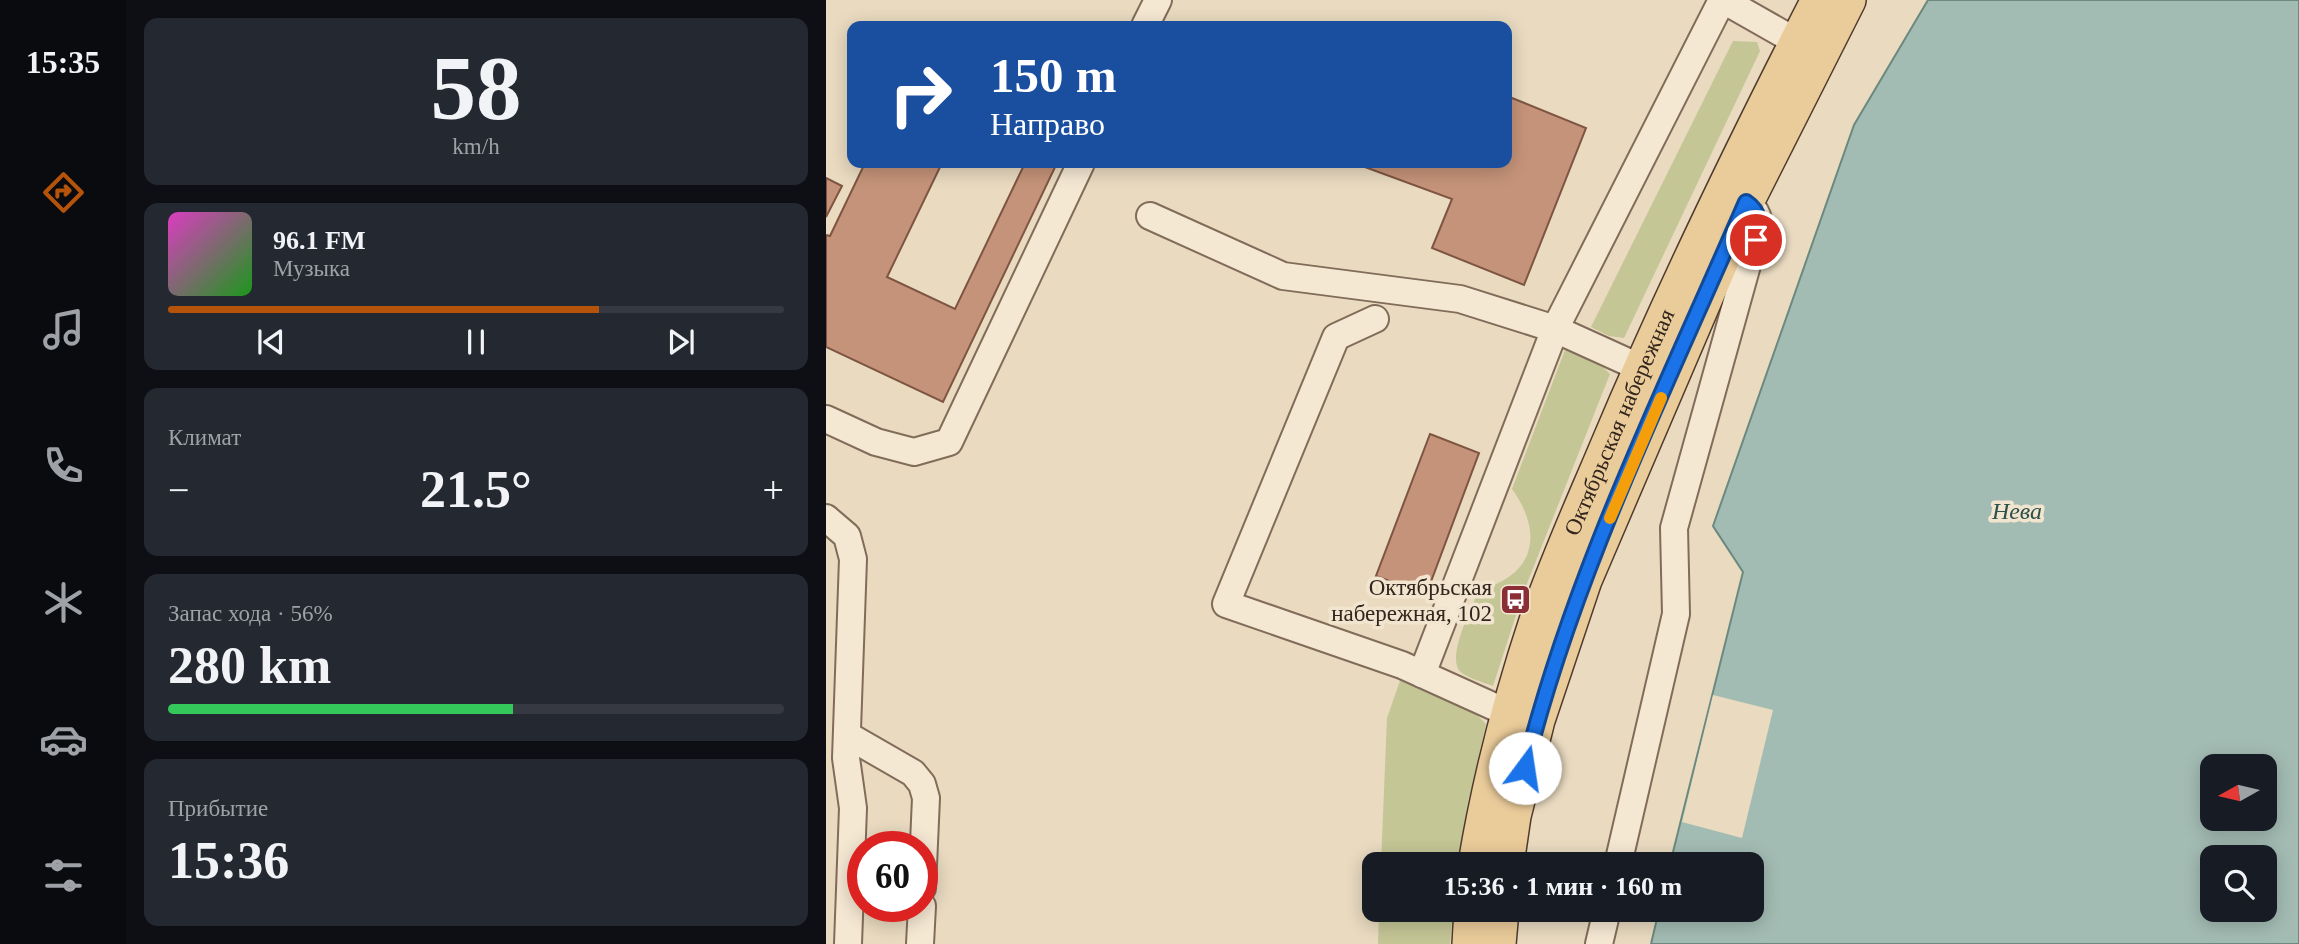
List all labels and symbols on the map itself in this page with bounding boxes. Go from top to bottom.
pin [1726,210,1786,270]
street label: Октябрьская набережная [1559,305,1679,539]
water label: Нева [1991,498,2042,524]
place label: Октябрьская набережная, 102 [1331,575,1492,626]
bus stop icon: Октябрьская набережная, 102 [1498,583,1532,617]
position arrow [1488,731,1562,805]
north arrow [2200,754,2277,831]
speed limit sign: 60 [847,831,938,922]

